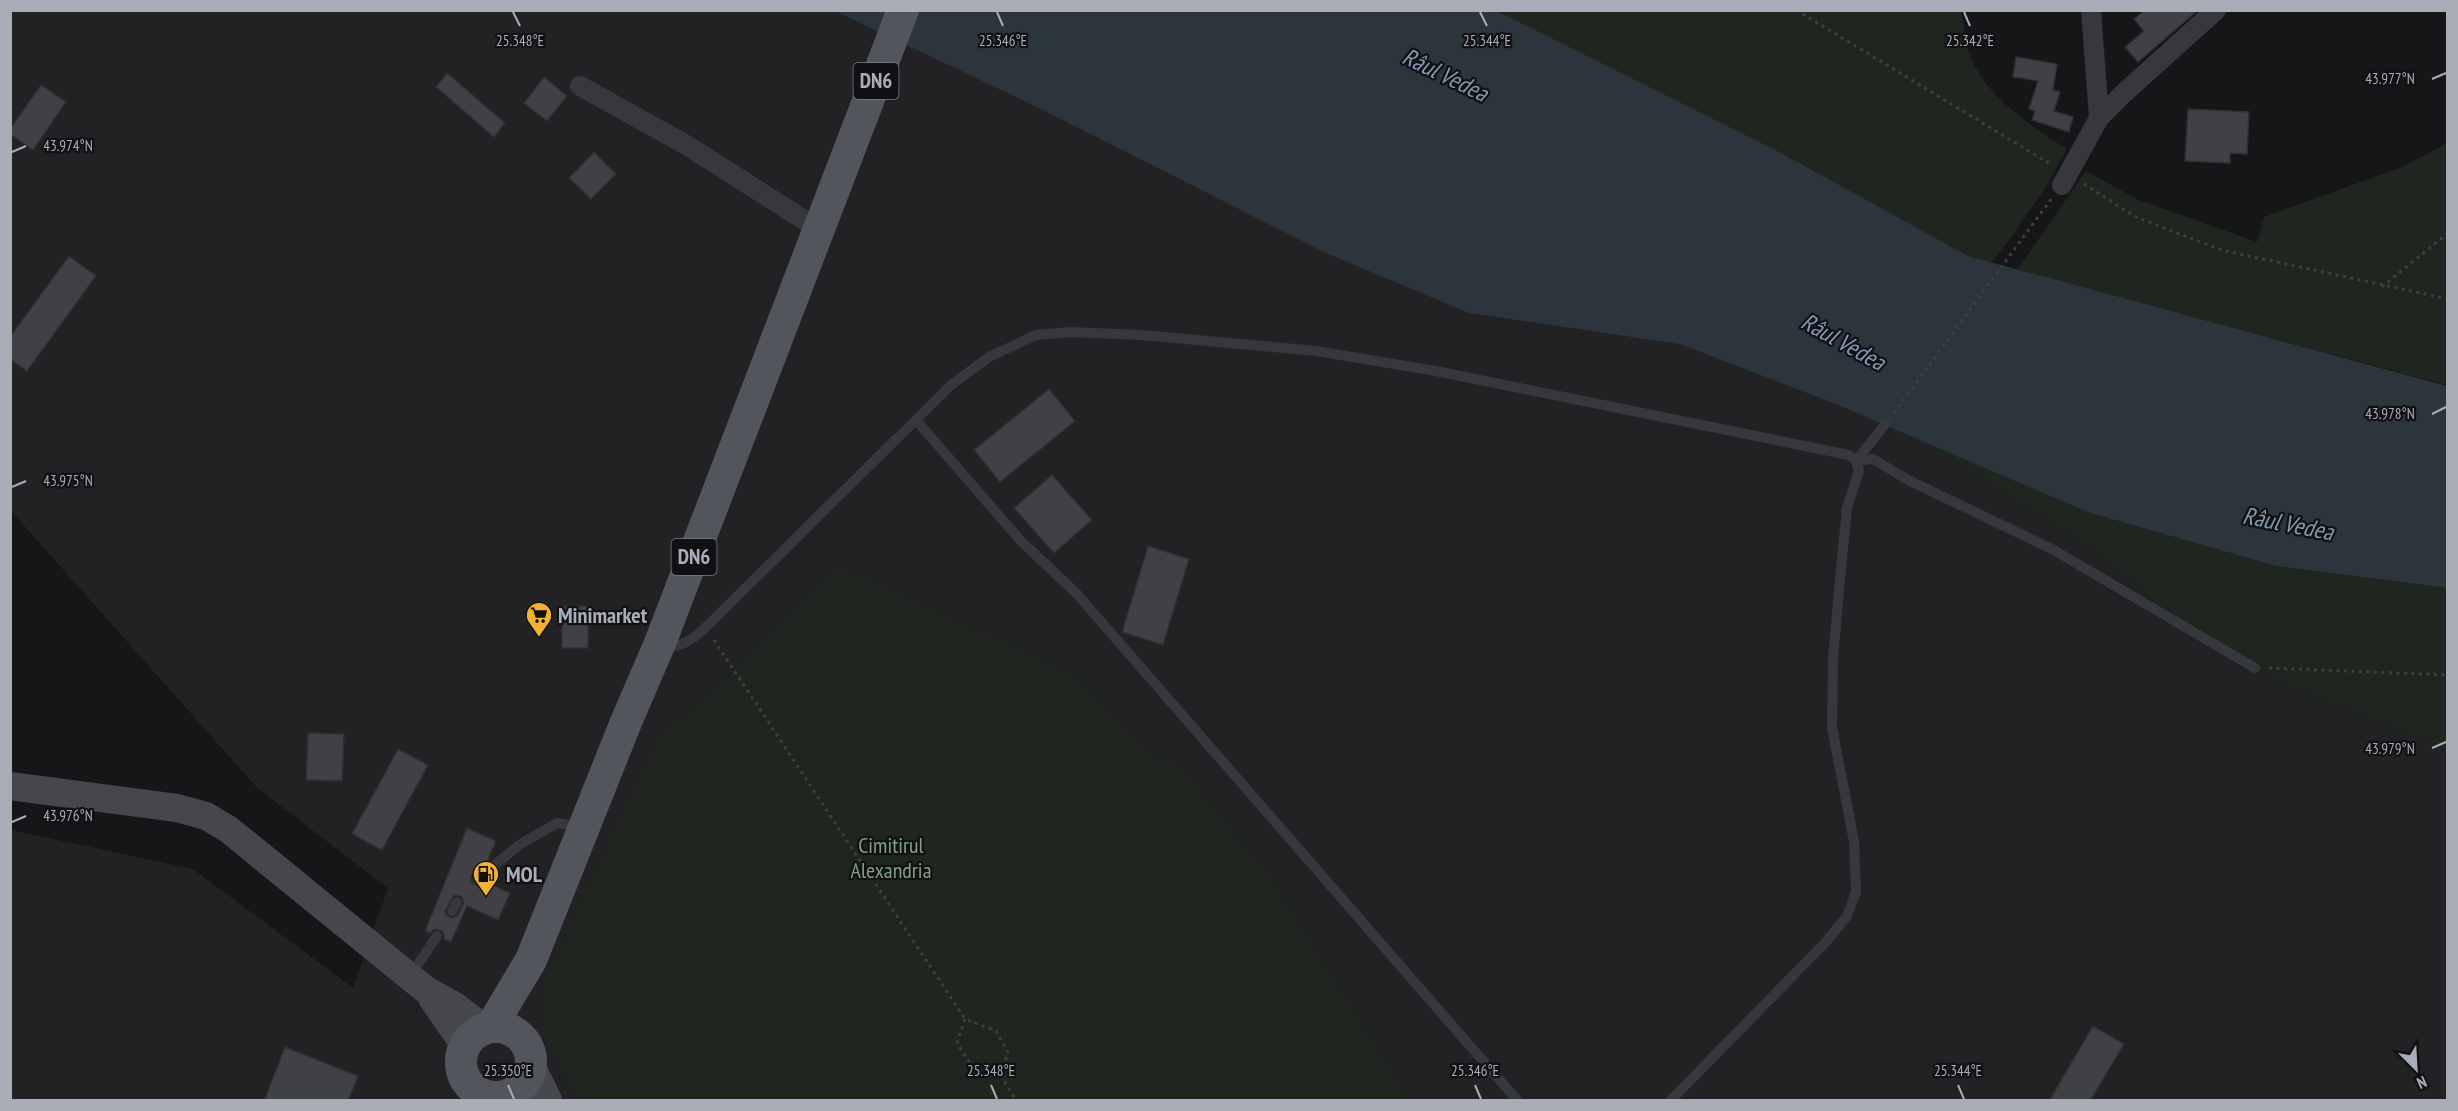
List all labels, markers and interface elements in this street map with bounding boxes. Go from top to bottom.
text: 25.348°E [496,31,544,50]
text: 25.346°E [979,31,1027,50]
text: 25.344°E [1463,31,1511,50]
text: 25.342°E [1946,31,1994,50]
water label: Râul Vedea [1397,41,1494,109]
road number: DN6 [854,63,898,99]
text: 43.977°N [2365,69,2415,88]
text: 43.974°N [43,136,93,155]
water label: Râul Vedea [1796,306,1892,378]
text: 43.978°N [2365,404,2415,423]
text: 43.975°N [43,471,93,490]
water label: Râul Vedea [2240,500,2337,548]
road number: DN6 [672,539,716,575]
supermarket icon: Minimarket [524,600,554,638]
place label: Minimarket [558,601,648,629]
text: 43.979°N [2365,739,2415,758]
text: 43.976°N [43,806,93,825]
park label: Cimitirul Alexandria [851,831,931,884]
fuel station icon: MOL [471,859,501,897]
place label: MOL [506,860,543,888]
north arrow [2386,1039,2446,1099]
text: 25.350°E [484,1061,532,1080]
text: 25.348°E [967,1061,1015,1080]
text: 25.346°E [1451,1061,1499,1080]
text: 25.344°E [1934,1061,1982,1080]
text: N [2414,1072,2430,1094]

